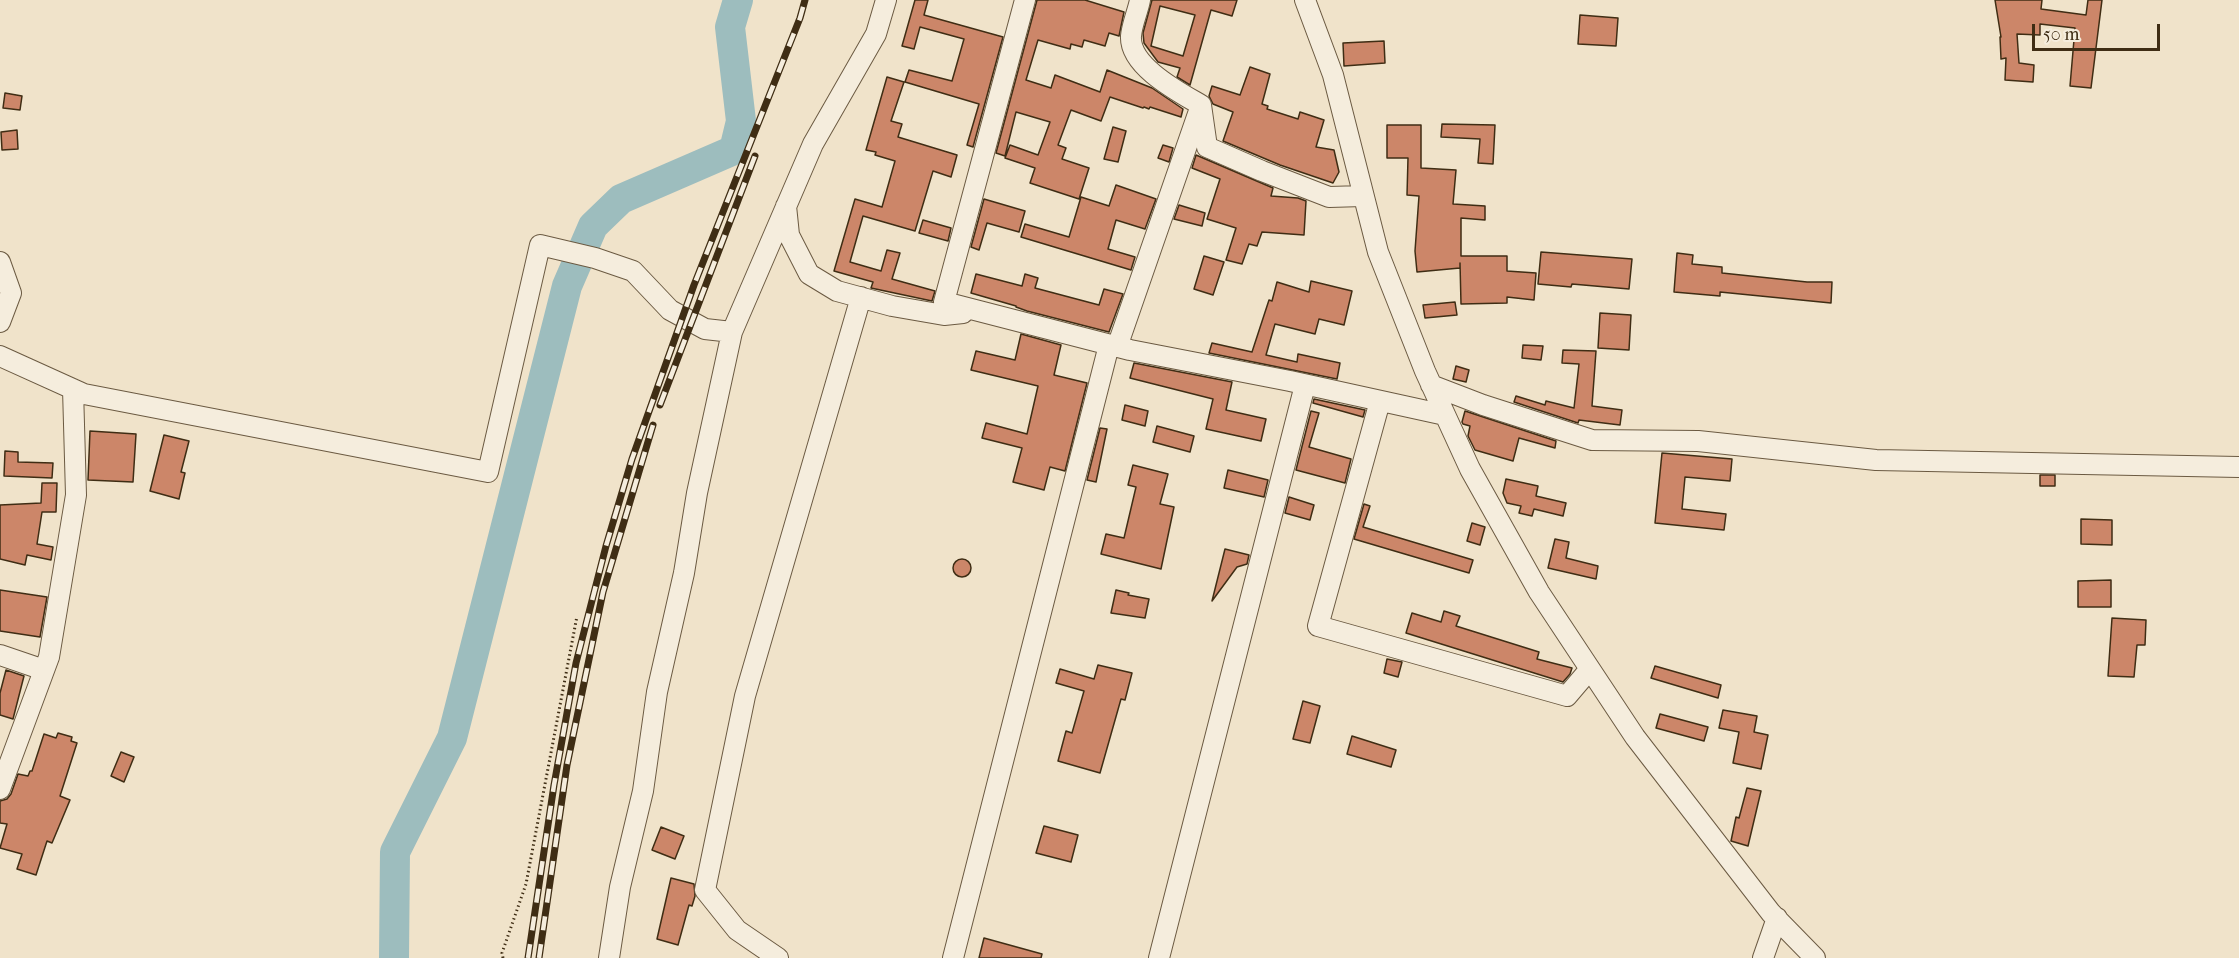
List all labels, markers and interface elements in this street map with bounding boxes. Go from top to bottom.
scale bar [2035,12,2162,50]
text: 50 m [2043,24,2079,45]

